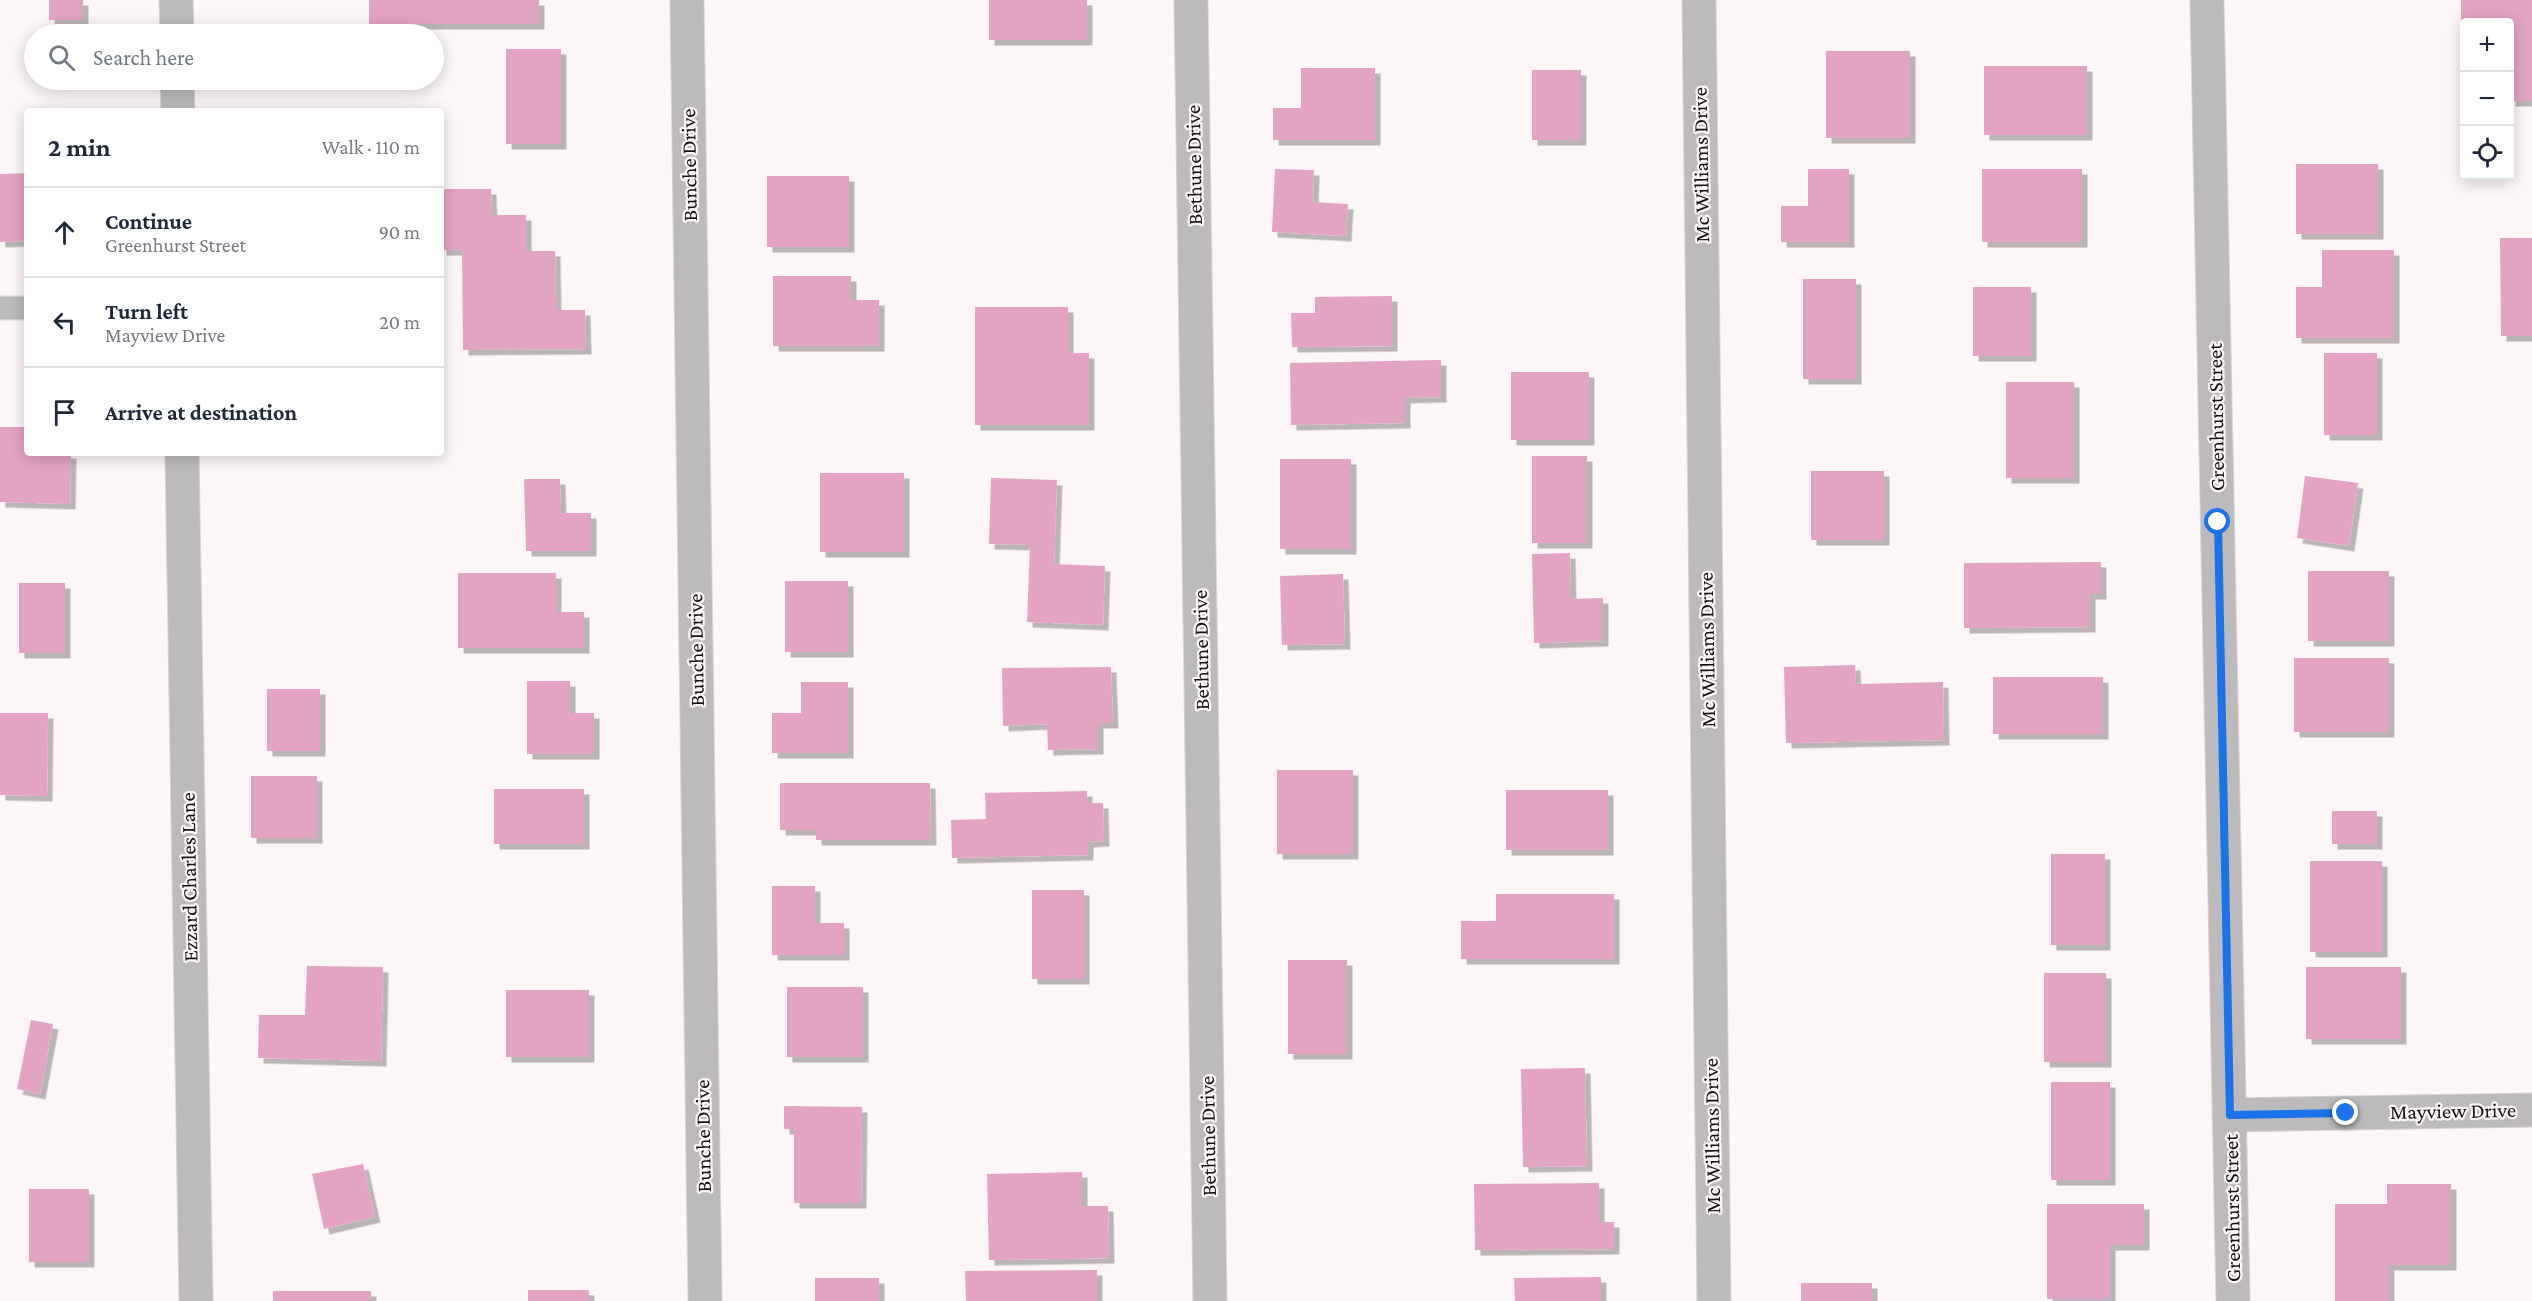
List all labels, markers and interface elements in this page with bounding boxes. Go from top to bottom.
map controls [2460,18,2514,180]
button: + [2460,18,2514,72]
search box [24,24,444,90]
icon: search [45,41,78,74]
text: Search here [93,45,194,70]
button: − [2460,72,2514,126]
street label: Mc Williams Drive [1688,87,1714,243]
street label: Bethune Drive [1181,105,1207,225]
street label: Bunche Drive [676,108,702,222]
button: locate [2460,126,2514,180]
text: 2 min [48,133,111,162]
text: Walk · 110 m [322,136,420,158]
text: Continue [105,209,192,234]
icon: ahead [48,216,81,249]
text: 90 m [379,221,420,243]
text: Greenhurst Street [105,234,246,256]
text: Turn left [105,299,188,324]
icon: left [48,306,81,339]
text: 20 m [379,311,420,333]
text: Mayview Drive [105,324,225,346]
street label: Greenhurst Street [2203,342,2229,491]
icon: arrive [48,396,81,429]
text: Arrive at destination [105,400,297,425]
route start [2204,508,2230,534]
street label: Mc Williams Drive [1694,572,1720,728]
street label: Bethune Drive [1188,590,1214,710]
street label: Bunche Drive [683,593,709,707]
street label: Ezzard Charles Lane [176,792,202,962]
street label: Mc Williams Drive [1699,1058,1725,1214]
street label: Bethune Drive [1195,1076,1221,1196]
street label: Bunche Drive [690,1079,716,1193]
street label: Mayview Drive [2390,1098,2516,1124]
route end [2332,1099,2358,1125]
street label: Greenhurst Street [2219,1133,2245,1282]

